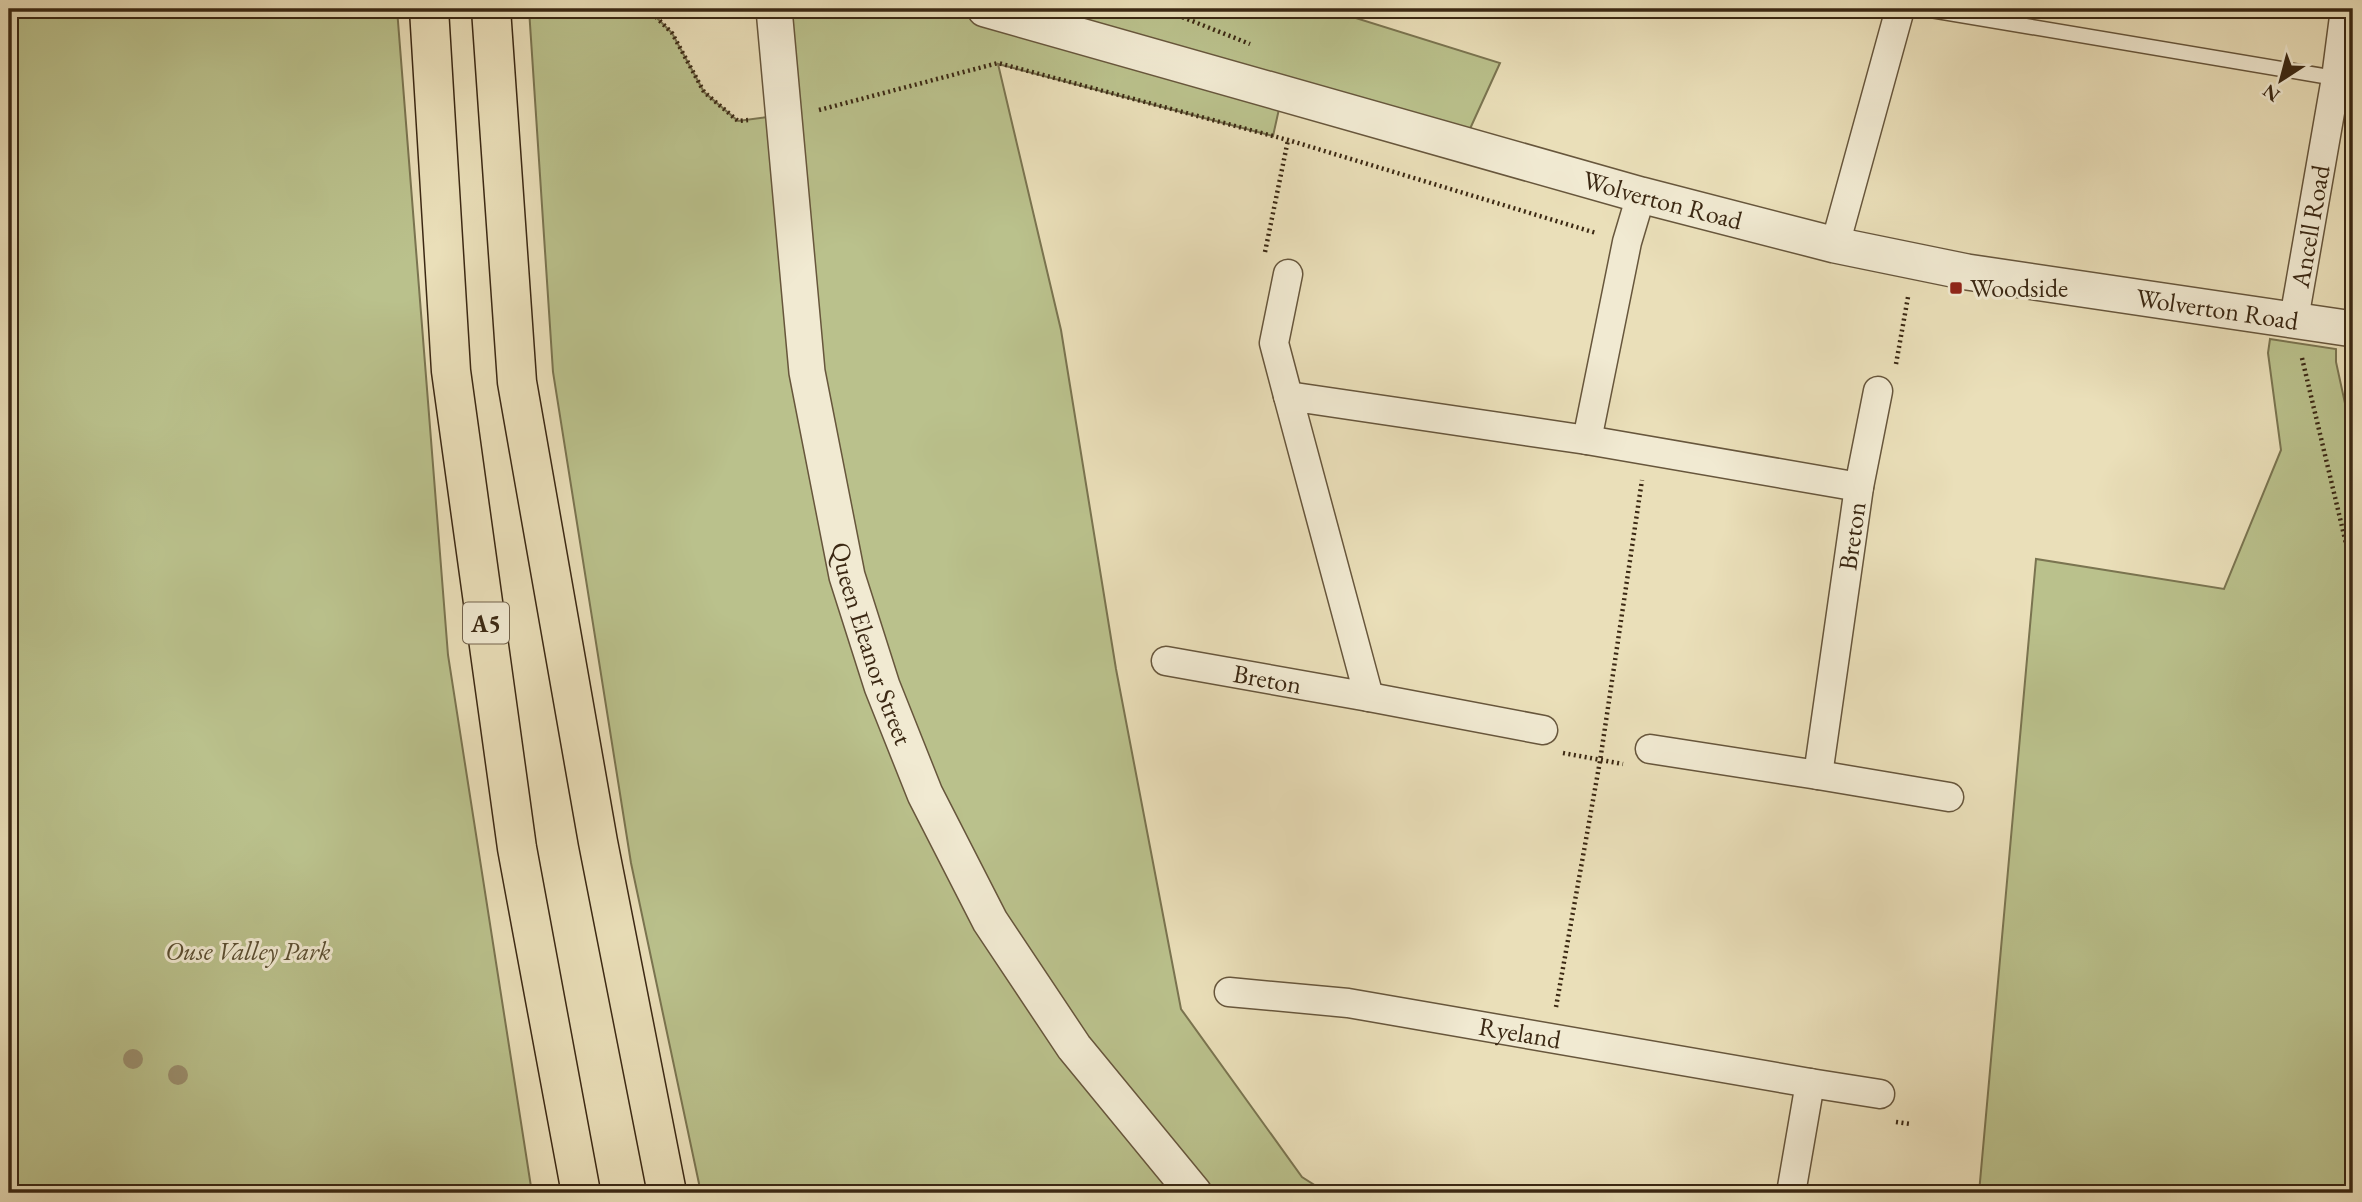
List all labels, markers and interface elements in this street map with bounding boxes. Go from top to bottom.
north arrow [2246,46,2316,116]
text: N [2257,78,2285,108]
street label: Wolverton Road [1579,162,1747,238]
street label: Ancell Road [2283,162,2338,291]
place label: Woodside [1970,271,2068,305]
marker: Woodside [1948,280,1964,296]
street label: Wolverton Road [2134,280,2302,338]
street label: Breton [1830,499,1874,572]
street label: Queen Eleanor Street [824,539,921,750]
road number: A5 [463,602,509,644]
street label: Breton [1231,656,1305,702]
park label: Ouse Valley Park [165,934,331,968]
street label: Ryeland [1476,1009,1565,1057]

